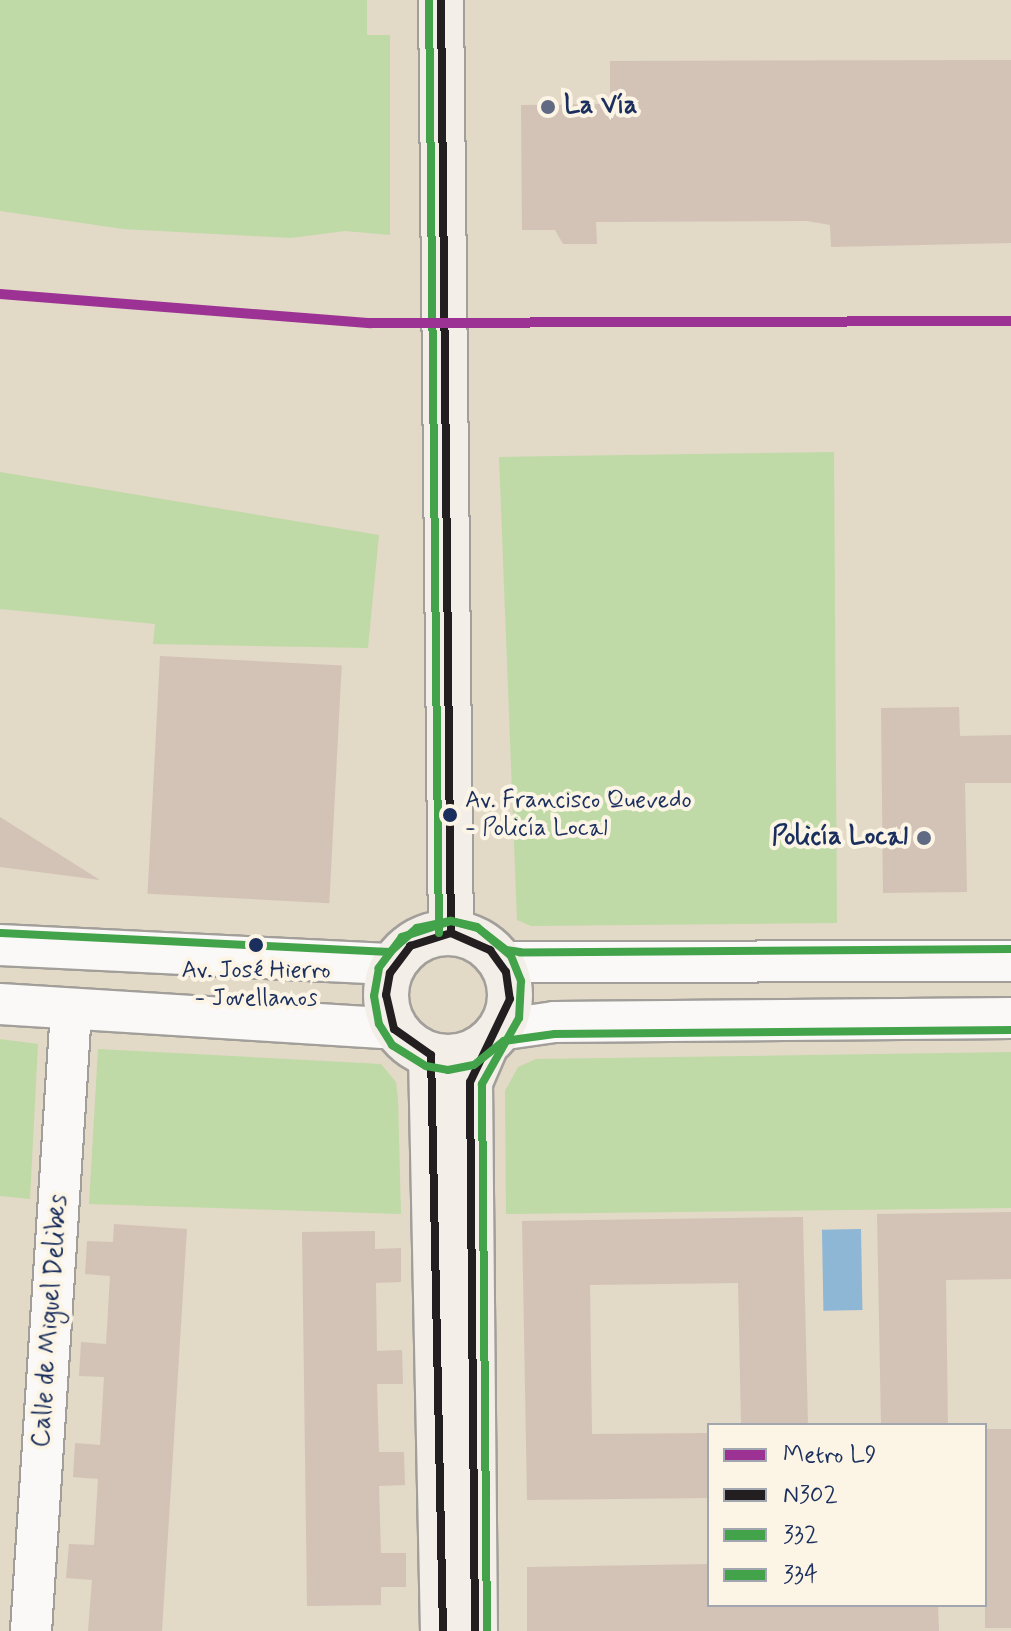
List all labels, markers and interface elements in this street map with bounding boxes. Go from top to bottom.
place label: La Vía [564,91,638,123]
marker: La Vía [539,98,557,116]
place label: Av. Francisco Quevedo - Policía Local [465,787,692,843]
marker: Av. Francisco Quevedo - Policía Local [442,807,458,823]
place label: Policía Local [774,822,908,854]
marker: Policía Local [915,829,933,847]
marker: Av. José Hierro - Jovellanos [248,937,264,953]
place label: Av. José Hierro - Jovellanos [181,957,331,1013]
street label: Calle de Miguel Delibes [27,1195,75,1447]
legend [707,1423,987,1607]
text: Metro L9 [783,1440,877,1471]
text: N302 [783,1480,838,1511]
text: 332 [783,1520,818,1551]
text: 334 [783,1560,818,1591]

